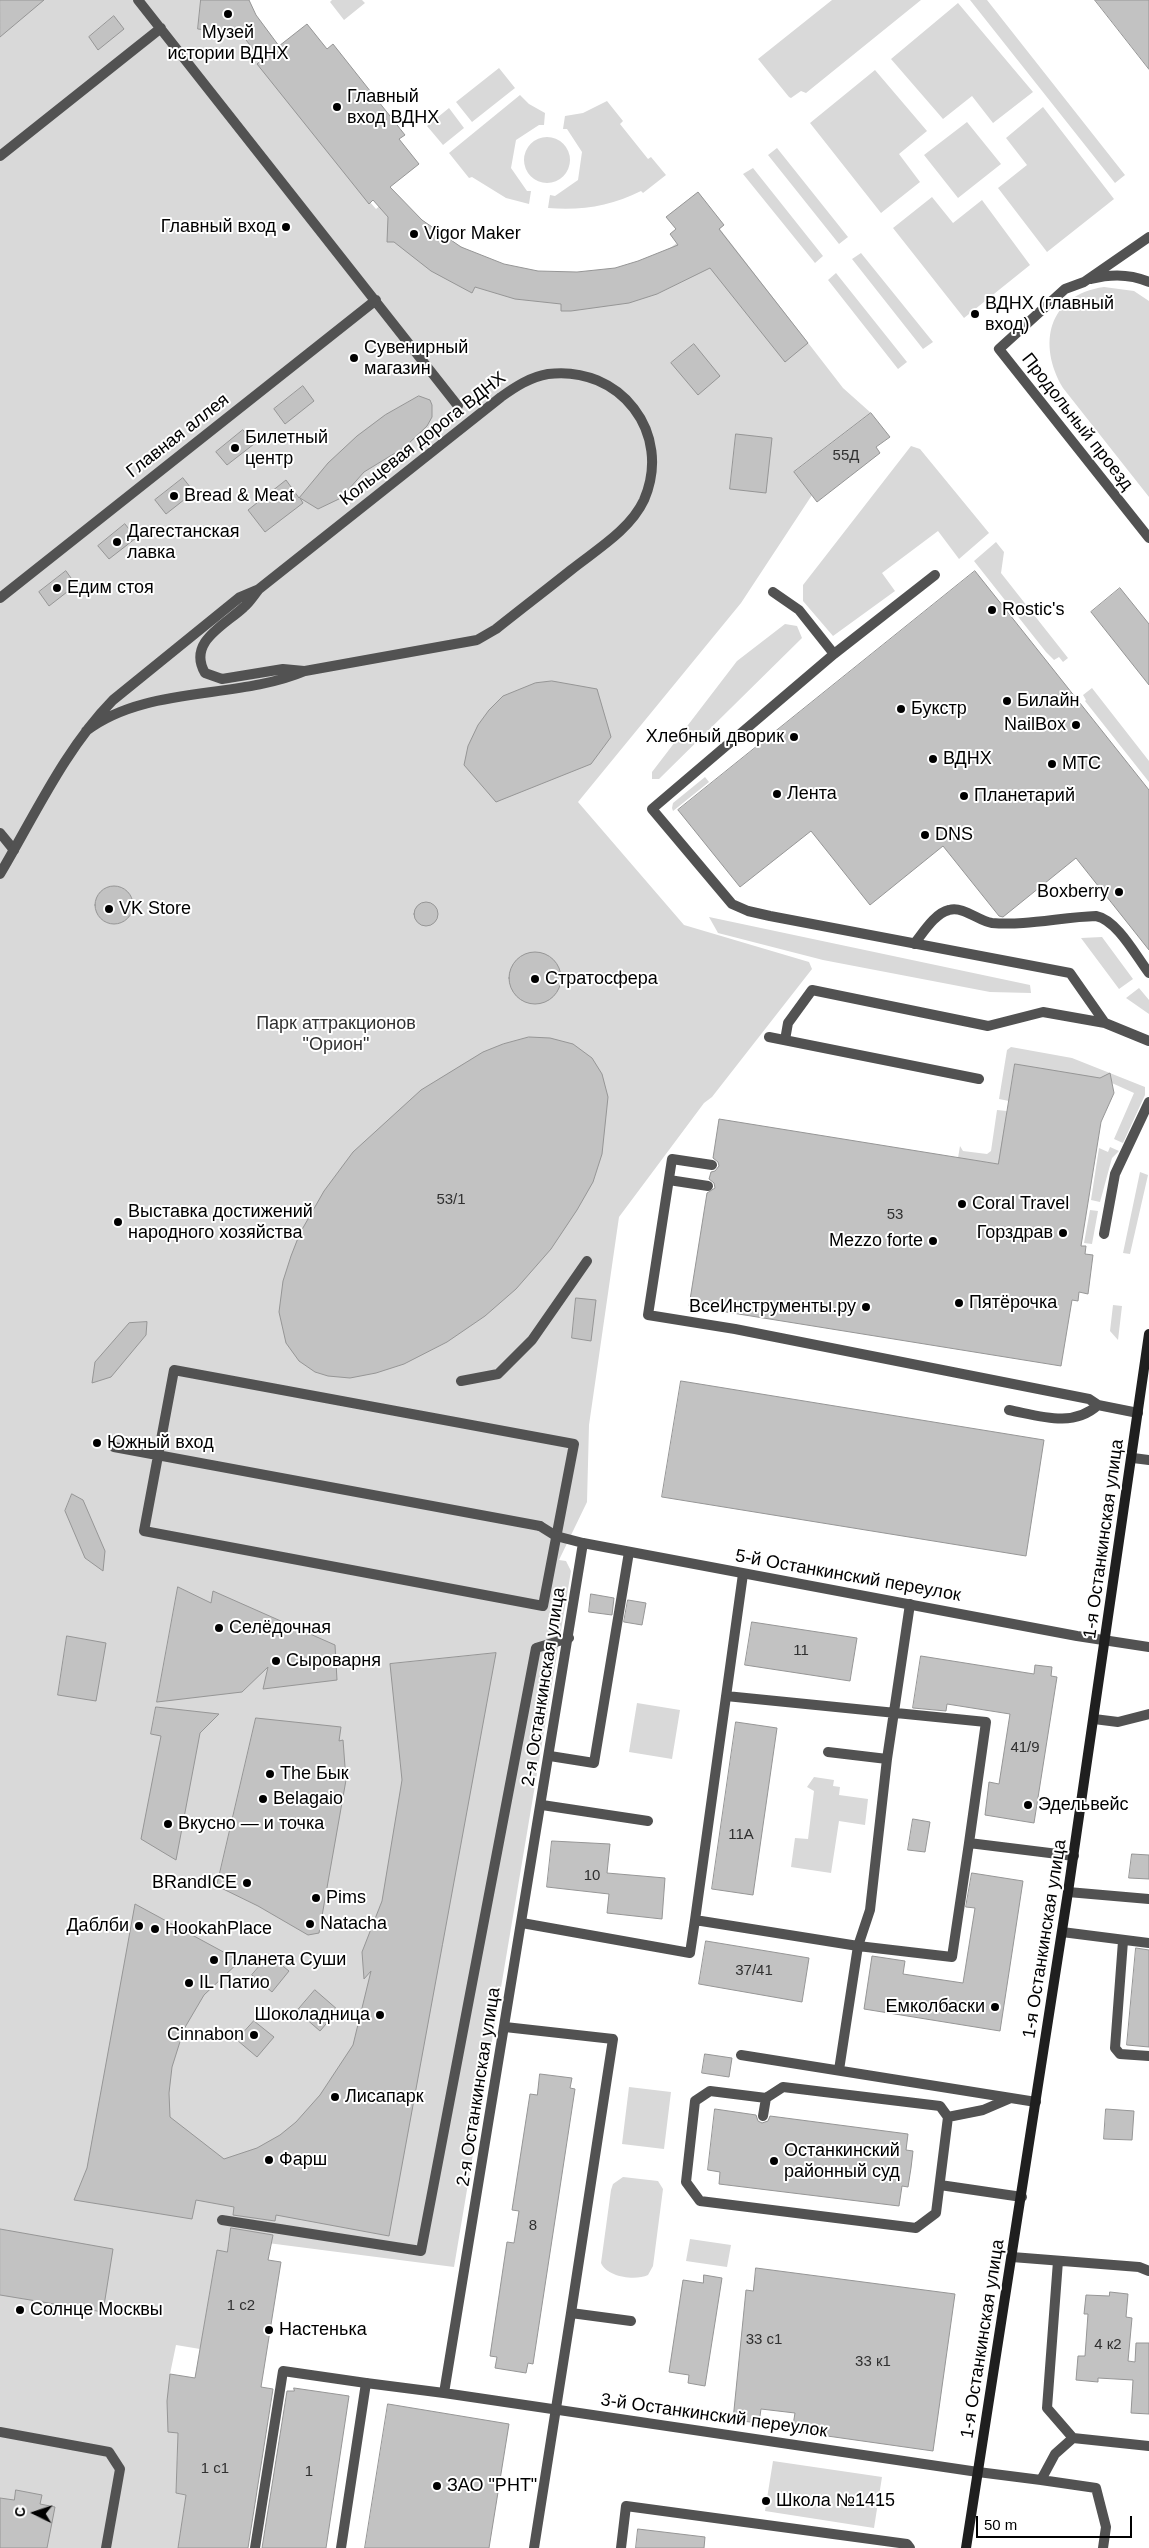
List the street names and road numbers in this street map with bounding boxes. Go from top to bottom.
street label: Продольный проезд [1017,349,1137,495]
street label: Кольцевая дорога ВДНХ [336,367,510,511]
street label: Главная аллея [122,389,234,483]
street label: 1-я Останкинская улица [1079,1438,1129,1640]
street label: 5-й Останкинский переулок [734,1546,962,1606]
street label: 2-я Останкинская улица [518,1586,570,1788]
street label: 1-я Останкинская улица [1019,1838,1071,2040]
street label: 2-я Останкинская улица [453,1986,505,2188]
street label: 1-я Останкинская улица [957,2238,1009,2440]
street label: 3-й Останкинский переулок [599,2389,829,2443]

